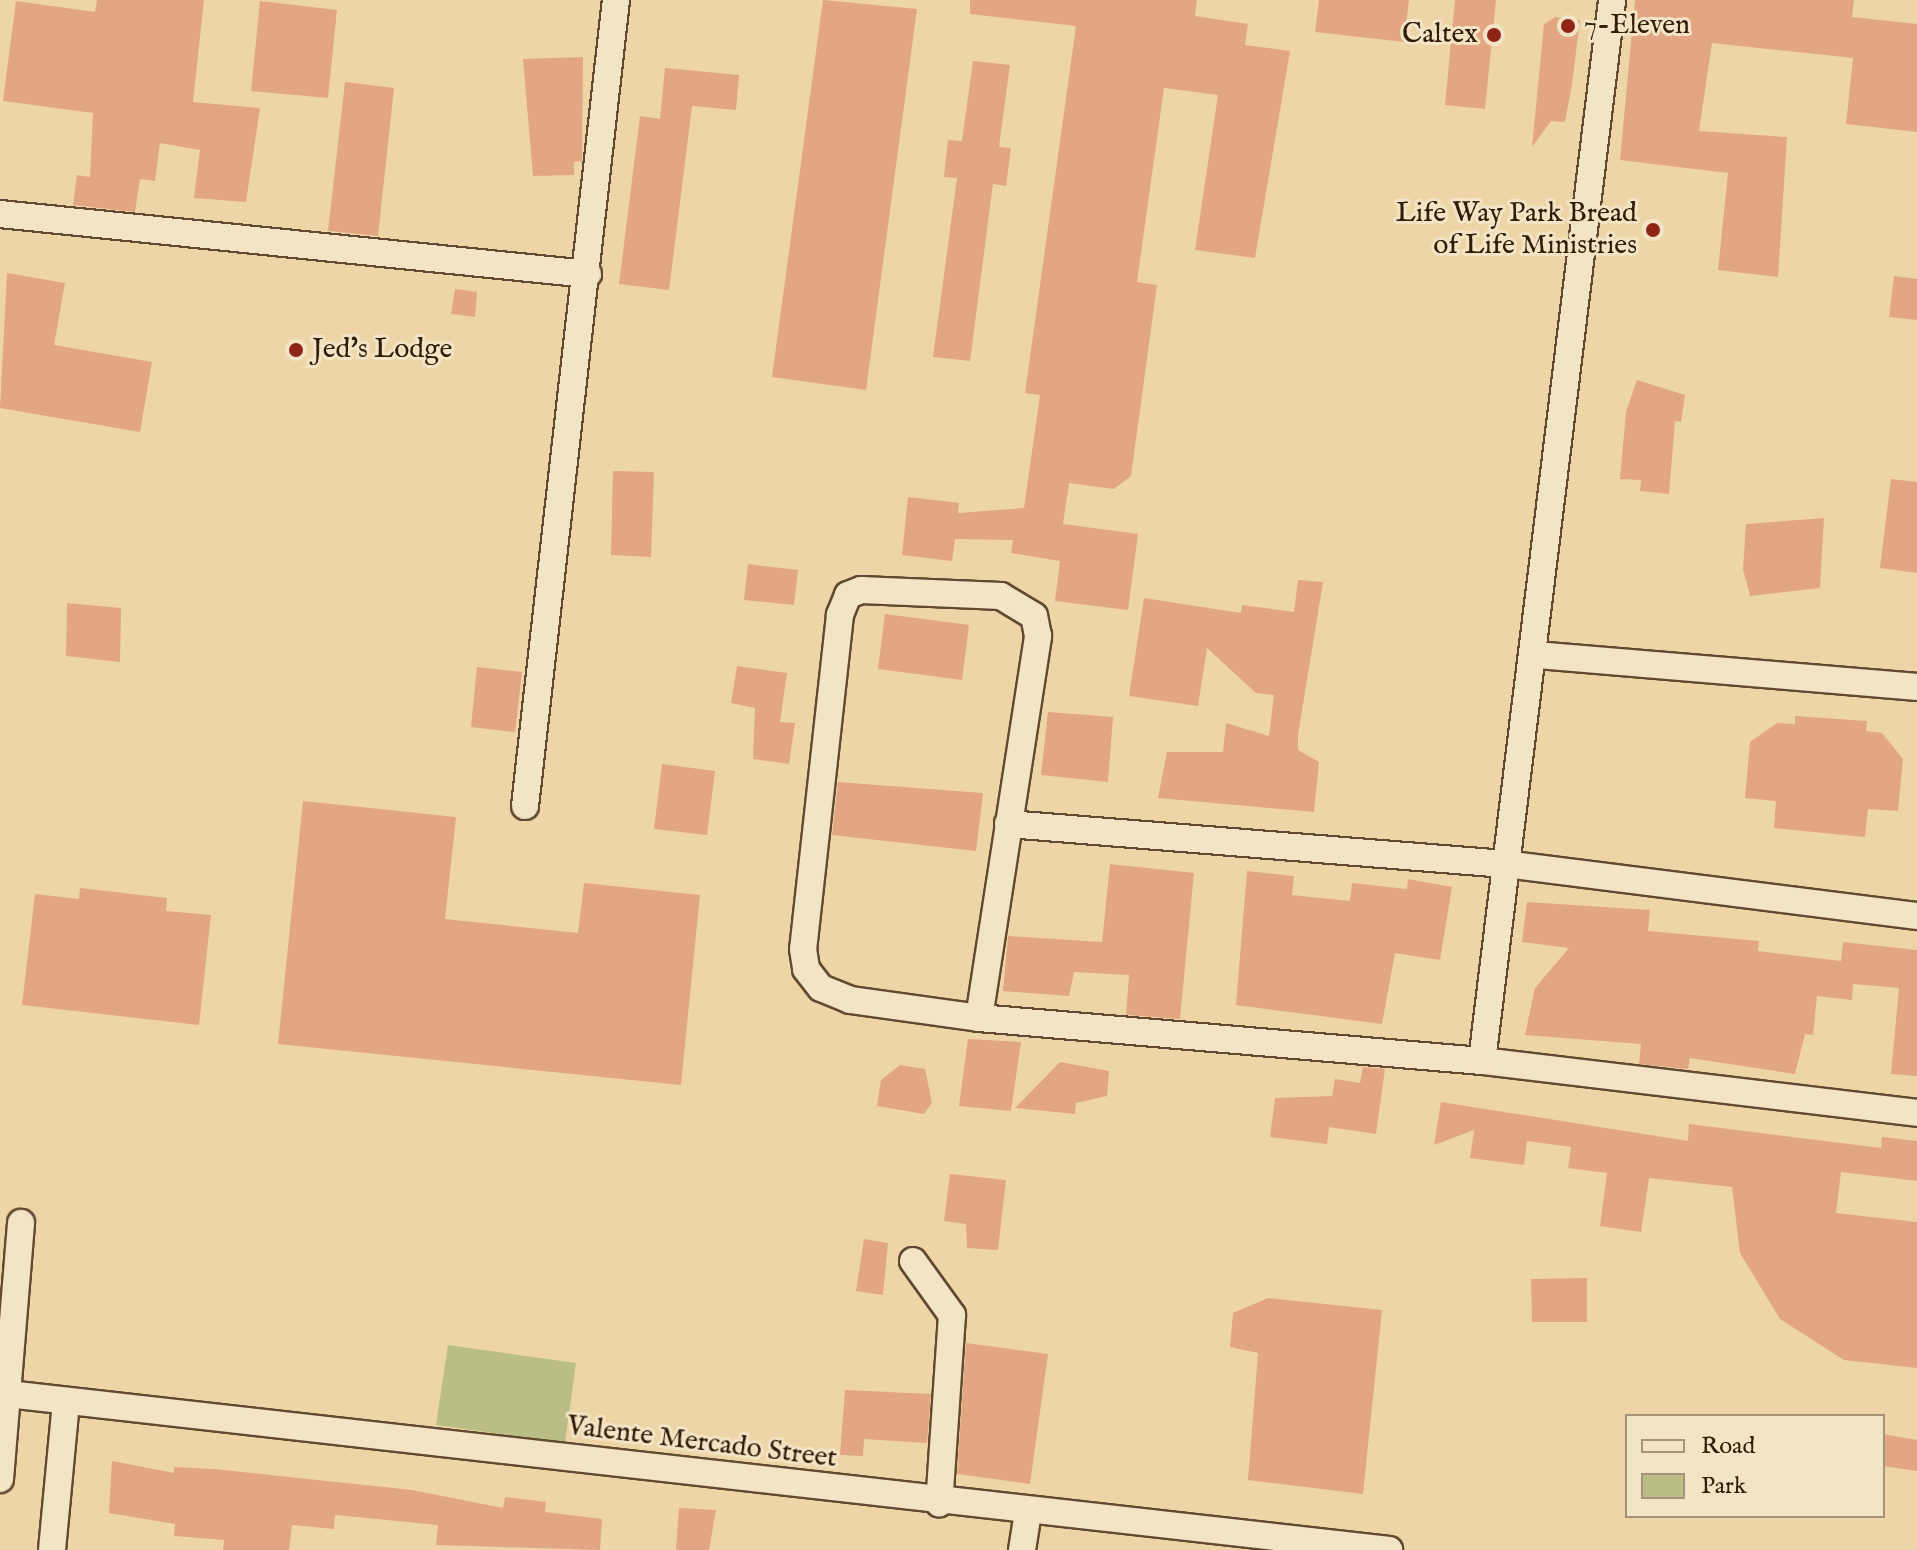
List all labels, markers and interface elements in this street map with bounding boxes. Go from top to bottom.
place label: 7-Eleven [1584,9,1690,43]
marker: 7-Eleven [1559,17,1577,35]
place label: Caltex [1402,18,1478,52]
marker: Caltex [1485,26,1503,44]
place label: Life Way Park Bread of Life Ministries [1396,197,1637,263]
marker: Life Way Park Bread of Life Ministries [1644,221,1662,239]
place label: Jed's Lodge [312,333,452,367]
marker: Jed's Lodge [287,341,305,359]
street label: Valente Mercado Street [565,1410,839,1476]
legend [1625,1414,1885,1518]
text: Road [1701,1431,1755,1462]
text: Park [1701,1471,1747,1502]

